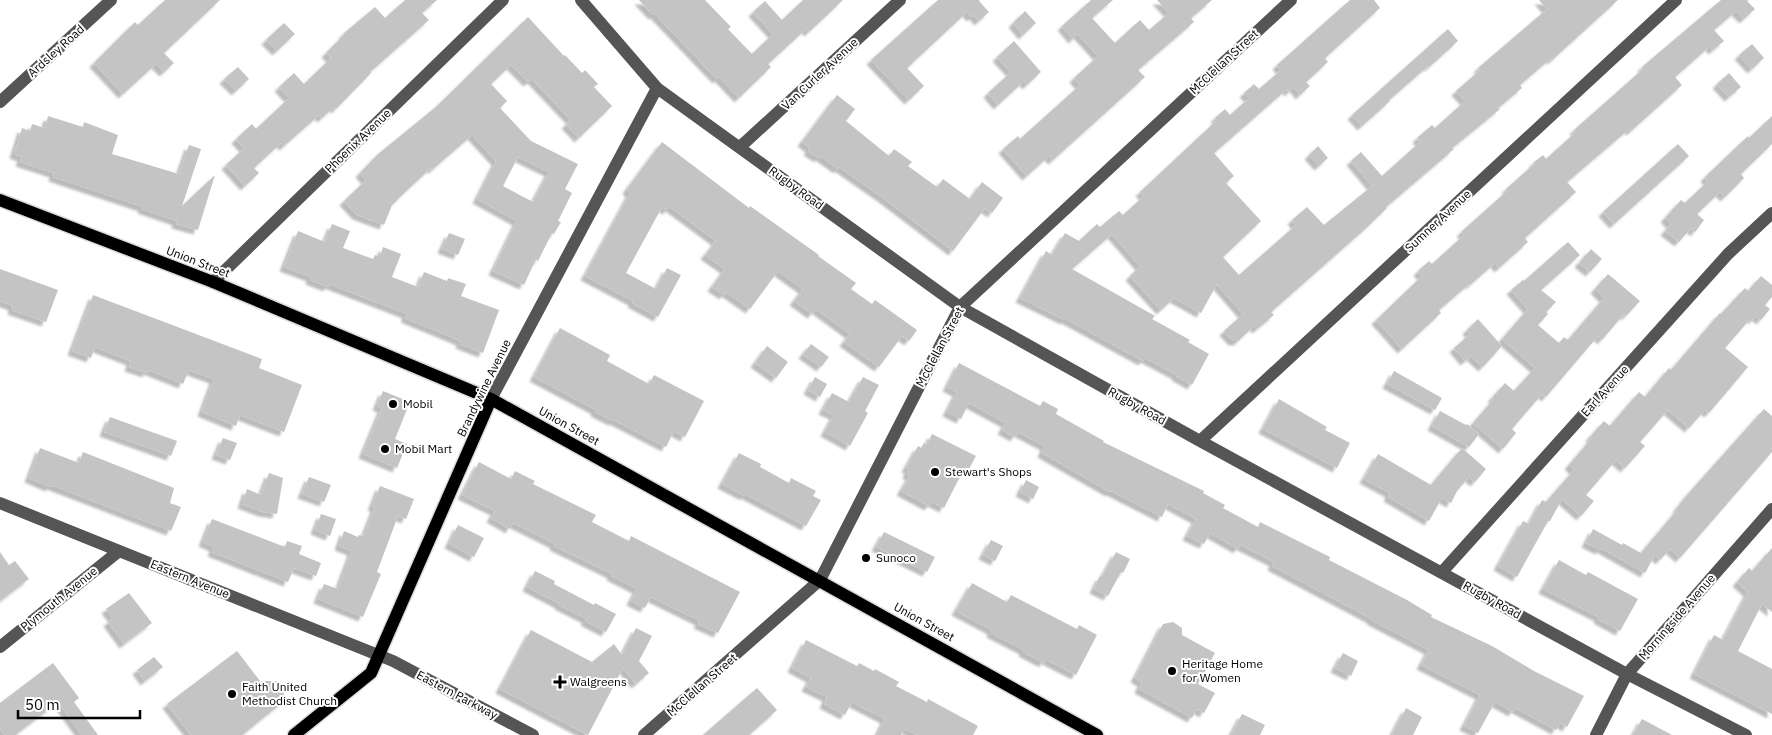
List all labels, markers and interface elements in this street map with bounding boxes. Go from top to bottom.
street label: Ardsley Road [24,21,87,80]
street label: McClellan Street [1186,26,1261,97]
street label: Van Curler Avenue [778,34,861,113]
street label: Phoenix Avenue [321,105,394,176]
street label: Rugby Road [766,163,827,213]
street label: Sumner Avenue [1401,186,1474,255]
street label: Union Street [164,242,232,281]
street label: McClellan Street [912,304,967,389]
street label: Brandywine Avenue [453,336,514,439]
street label: Earl Avenue [1578,362,1632,419]
street label: Rugby Road [1106,383,1169,428]
place label: Mobil [403,396,433,411]
marker: Mobil [387,398,399,410]
street label: Union Street [536,403,602,448]
place label: Mobil Mart [395,441,452,456]
marker: Mobil Mart [379,443,391,455]
place label: Stewart's Shops [945,464,1032,479]
marker: Stewart's Shops [929,466,941,478]
place label: Sunoco [876,550,916,565]
marker: Sunoco [860,552,872,564]
street label: Eastern Avenue [148,556,232,601]
street label: Plymouth Avenue [17,563,100,634]
street label: Morningside Avenue [1635,570,1718,663]
street label: Rugby Road [1461,577,1524,622]
street label: Union Street [891,599,957,644]
street label: McClellan Street [663,650,740,719]
place label: Heritage Home for Women [1182,656,1263,685]
marker: Heritage Home for Women [1166,665,1178,677]
street label: Eastern Parkway [414,667,500,722]
place label: Walgreens [570,674,627,689]
marker: Walgreens [554,676,566,688]
place label: Faith United Methodist Church [242,679,337,708]
scale bar [18,688,140,720]
marker: Faith United Methodist Church [226,688,238,700]
text: 50 m [25,695,60,714]

